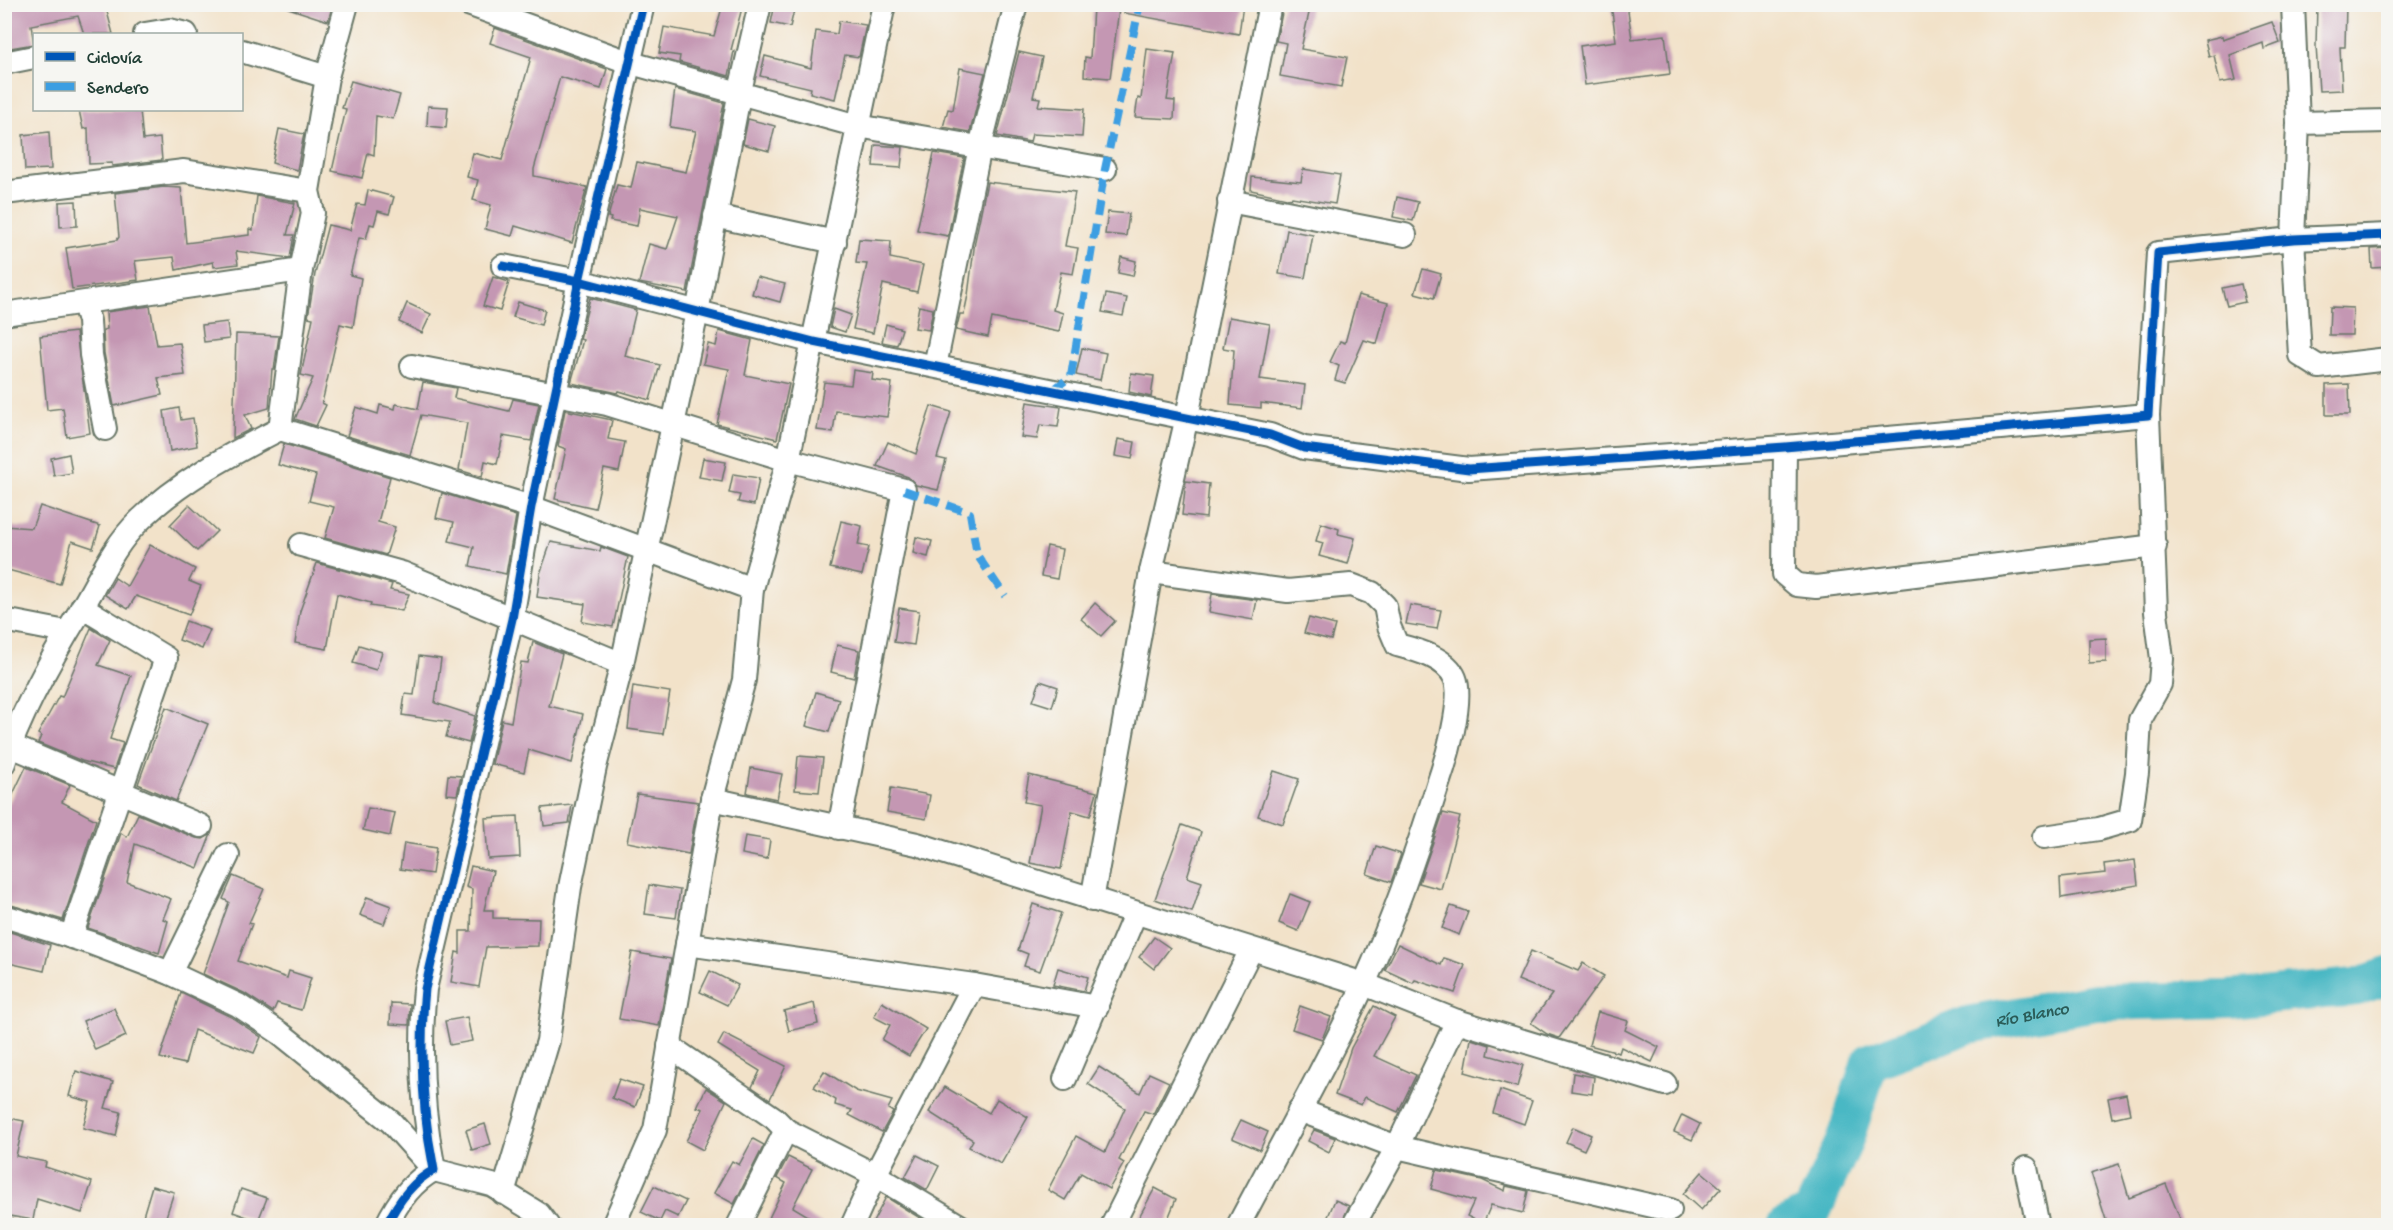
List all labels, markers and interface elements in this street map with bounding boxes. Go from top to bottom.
legend [33,33,243,111]
text: Ciclovía [87,49,143,70]
text: Sendero [87,79,149,100]
water label: Río Blanco [1994,999,2071,1033]

